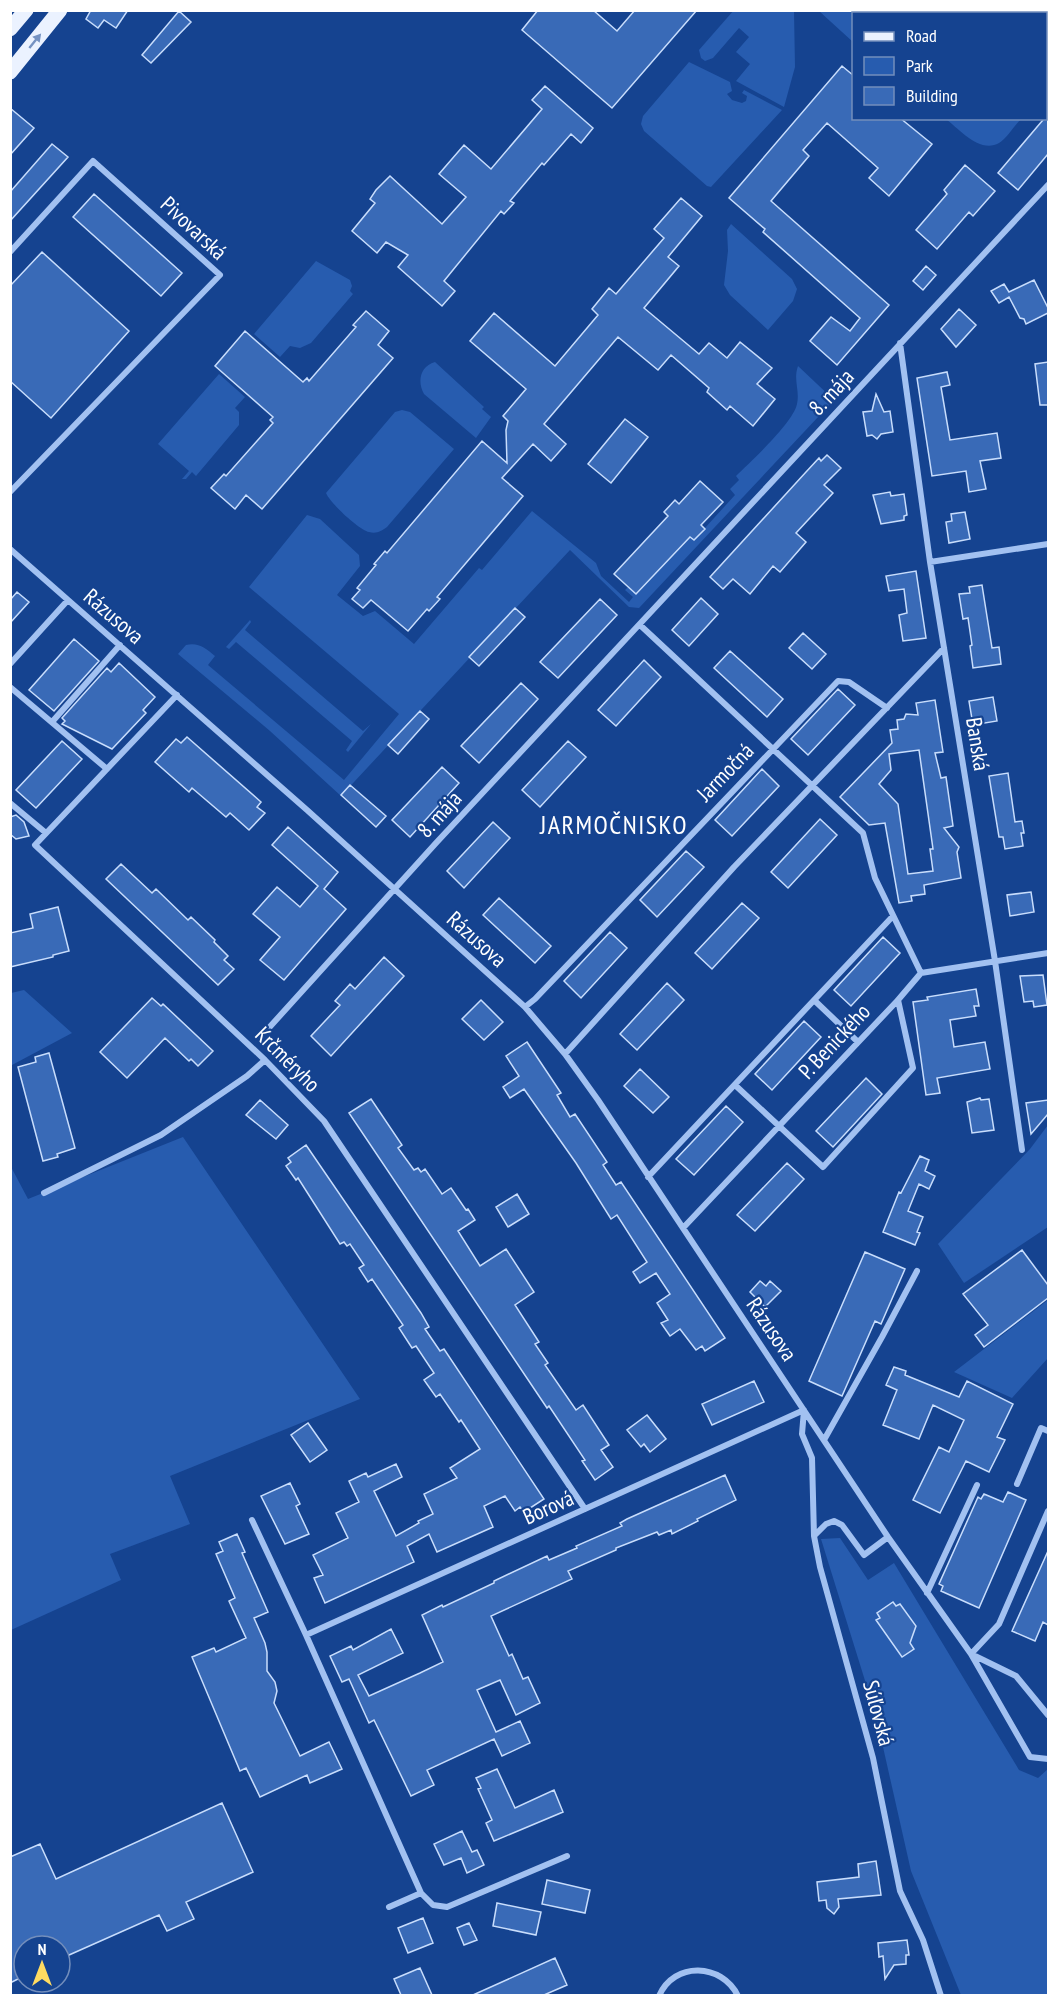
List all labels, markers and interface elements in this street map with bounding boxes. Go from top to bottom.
legend [852,12,1047,120]
text: Road [906,24,937,47]
one-way arrow [29,34,41,49]
text: Park [906,54,933,77]
text: Building [906,84,958,107]
street label: Pivovarská [155,190,233,266]
street label: 8. mája [802,363,860,421]
street label: Rázusova [78,582,150,650]
street label: Banská [960,715,996,773]
street label: Jarmočná [690,737,759,808]
street label: 8. mája [411,785,467,843]
district label: JARMOČNISKO [539,808,688,841]
street label: Rázusova [441,905,513,973]
street label: P. Benického [792,997,876,1085]
street label: Krčméryho [249,1020,327,1098]
street label: Rázusova [741,1292,803,1366]
street label: Borová [518,1484,578,1530]
street label: Súľovská [857,1677,901,1749]
north arrow [12,1934,72,1994]
text: N [38,1939,46,1959]

